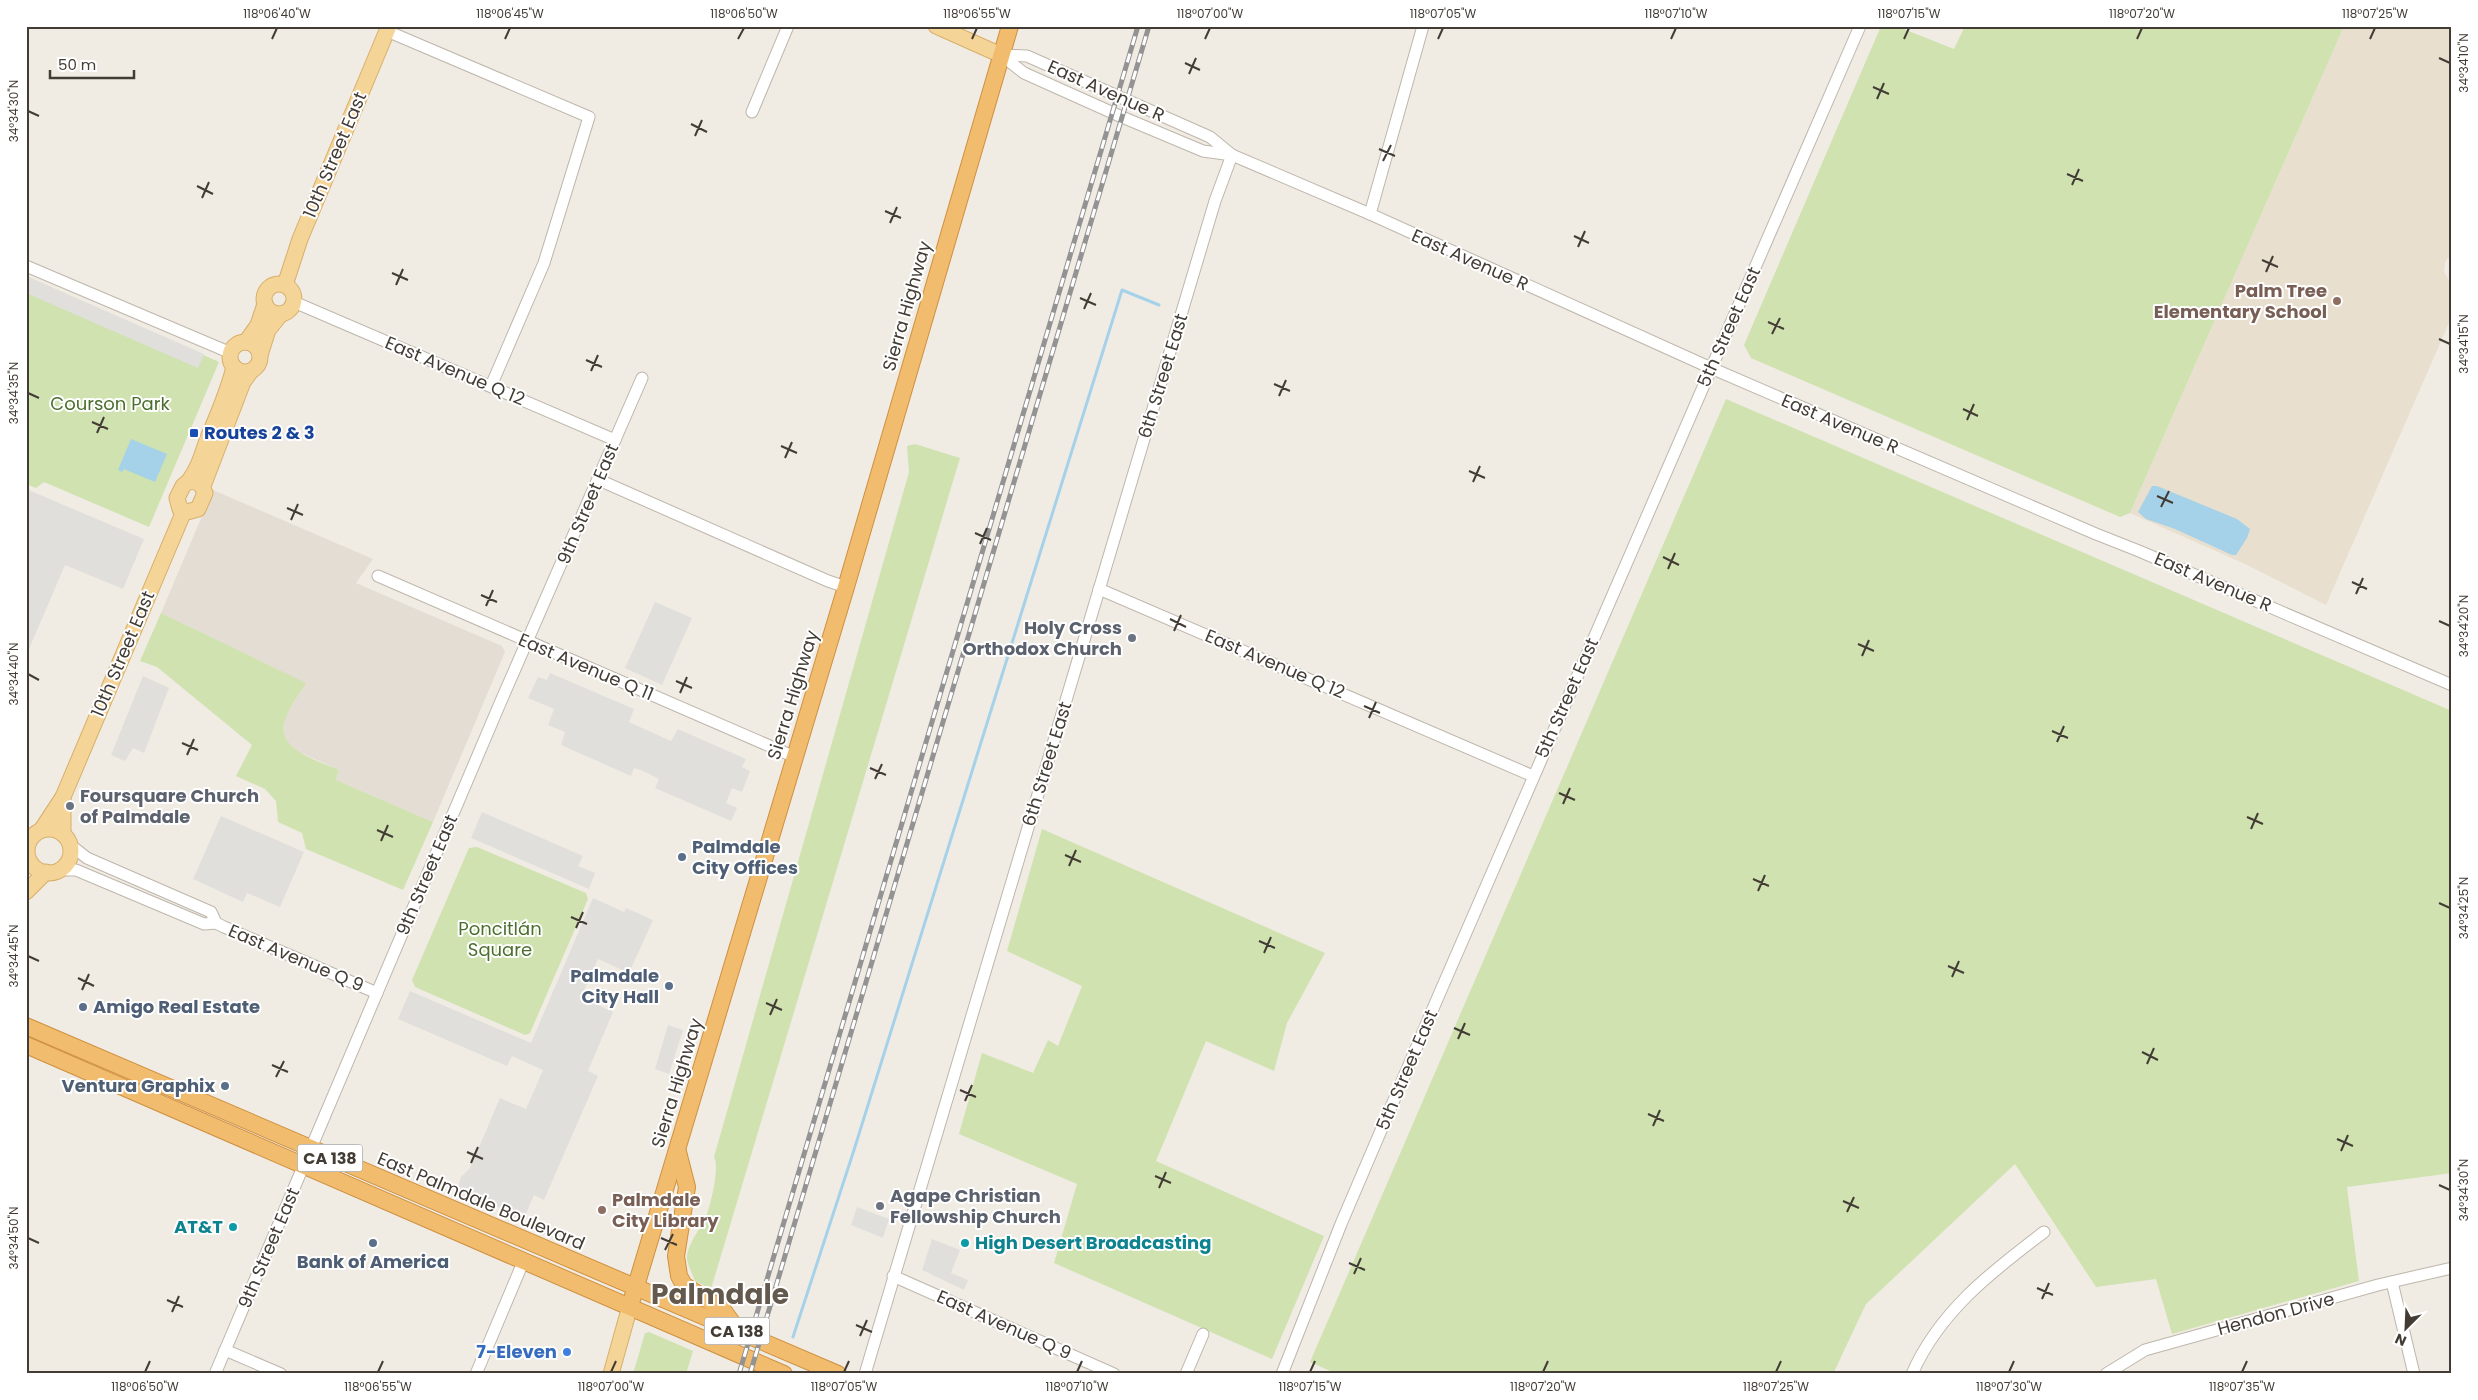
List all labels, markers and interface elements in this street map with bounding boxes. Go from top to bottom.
text: 118°06'40"W [243,5,311,22]
text: 118°06'45"W [476,5,544,22]
text: 118°06'50"W [710,5,778,22]
text: 118°06'55"W [943,5,1011,22]
text: 118°07'00"W [1177,5,1244,22]
text: 118°07'05"W [1410,5,1477,22]
text: 118°07'10"W [1645,5,1708,22]
text: 118°07'15"W [1878,5,1941,22]
text: 118°07'20"W [2109,5,2175,22]
text: 118°07'25"W [2342,5,2408,22]
text: 34°34'10"N [2455,33,2472,93]
scale bar [50,48,134,80]
text: 50 m [58,54,96,75]
street label: East Avenue R [1044,54,1169,127]
text: 34°34'30"N [5,80,22,142]
street label: 10th Street East [297,88,372,222]
street label: East Avenue R [1408,223,1533,296]
street label: Sierra Highway [876,238,937,374]
street label: 5th Street East [1691,263,1766,391]
place label: Palm Tree Elementary School [2154,278,2327,324]
marker: Palm Tree Elementary School [2331,295,2343,307]
street label: 6th Street East [1132,310,1193,441]
text: 34°34'15"N [2455,314,2472,374]
street label: East Avenue Q 12 [381,330,529,411]
text: 34°34'35"N [5,362,22,424]
street label: East Avenue R [1778,388,1903,460]
park label: Courson Park [50,391,170,416]
place label: Routes 2 & 3 [204,420,315,445]
marker: Routes 2 & 3 [188,427,200,439]
street label: 9th Street East [551,440,624,568]
street label: East Avenue R [2151,546,2276,618]
street label: 10th Street East [85,587,160,721]
text: 34°34'20"N [2455,595,2472,657]
place label: Holy Cross Orthodox Church [962,615,1122,661]
street label: East Avenue Q 12 [1201,623,1349,704]
street label: East Avenue Q 11 [515,627,658,706]
street label: Sierra Highway [761,627,824,763]
marker: Holy Cross Orthodox Church [1126,632,1138,644]
street label: 5th Street East [1529,634,1604,762]
text: 34°34'40"N [5,642,22,706]
street label: 6th Street East [1016,698,1077,829]
place label: Foursquare Church of Palmdale [80,783,259,829]
marker: Foursquare Church of Palmdale [64,800,76,812]
street label: 9th Street East [390,811,463,939]
place label: Palmdale City Offices [692,834,798,880]
marker: Palmdale City Offices [676,851,688,863]
text: 34°34'25"N [2455,877,2472,939]
park label: Poncitlán Square [458,916,542,962]
street label: East Avenue Q 9 [225,918,368,997]
text: 34°34'45"N [5,924,22,988]
place label: Palmdale City Hall [570,963,659,1009]
marker: Palmdale City Hall [663,980,675,992]
place label: Amigo Real Estate [93,994,260,1019]
marker: Amigo Real Estate [77,1001,89,1013]
street label: 5th Street East [1370,1006,1443,1134]
street label: Sierra Highway [645,1015,708,1151]
place label: Ventura Graphix [62,1073,215,1098]
marker: Ventura Graphix [219,1080,231,1092]
road number: CA 138 [298,1144,362,1172]
street label: East Palmdale Boulevard [374,1145,589,1256]
text: 34°34'30"N [2455,1159,2472,1221]
place label: Agape Christian Fellowship Church [890,1183,1061,1229]
street label: 9th Street East [232,1184,305,1312]
place label: Palmdale City Library [612,1187,719,1233]
marker: Agape Christian Fellowship Church [874,1200,886,1212]
marker: Palmdale City Library [596,1204,608,1216]
text: 34°34'50"N [5,1206,22,1270]
place label: AT&T [174,1214,223,1239]
marker: AT&T [227,1221,239,1233]
place label: High Desert Broadcasting [975,1230,1211,1255]
marker: Bank of America [367,1237,379,1249]
marker: High Desert Broadcasting [959,1237,971,1249]
place label: Bank of America [297,1249,449,1274]
district label: Palmdale [651,1275,789,1314]
street label: East Avenue Q 9 [933,1284,1075,1365]
street label: Hendon Drive [2215,1286,2337,1341]
north arrow [2380,1302,2430,1352]
road number: CA 138 [704,1318,770,1344]
text: N [2392,1329,2410,1351]
place label: 7-Eleven [476,1339,557,1364]
marker: 7-Eleven [561,1346,573,1358]
text: 118°06'50"W [111,1378,179,1395]
text: 118°06'55"W [344,1378,412,1395]
text: 118°07'00"W [578,1378,645,1395]
text: 118°07'05"W [811,1378,878,1395]
text: 118°07'10"W [1046,1378,1109,1395]
text: 118°07'15"W [1279,1378,1342,1395]
text: 118°07'20"W [1510,1378,1576,1395]
text: 118°07'25"W [1743,1378,1809,1395]
text: 118°07'30"W [1976,1378,2042,1395]
text: 118°07'35"W [2209,1378,2275,1395]

